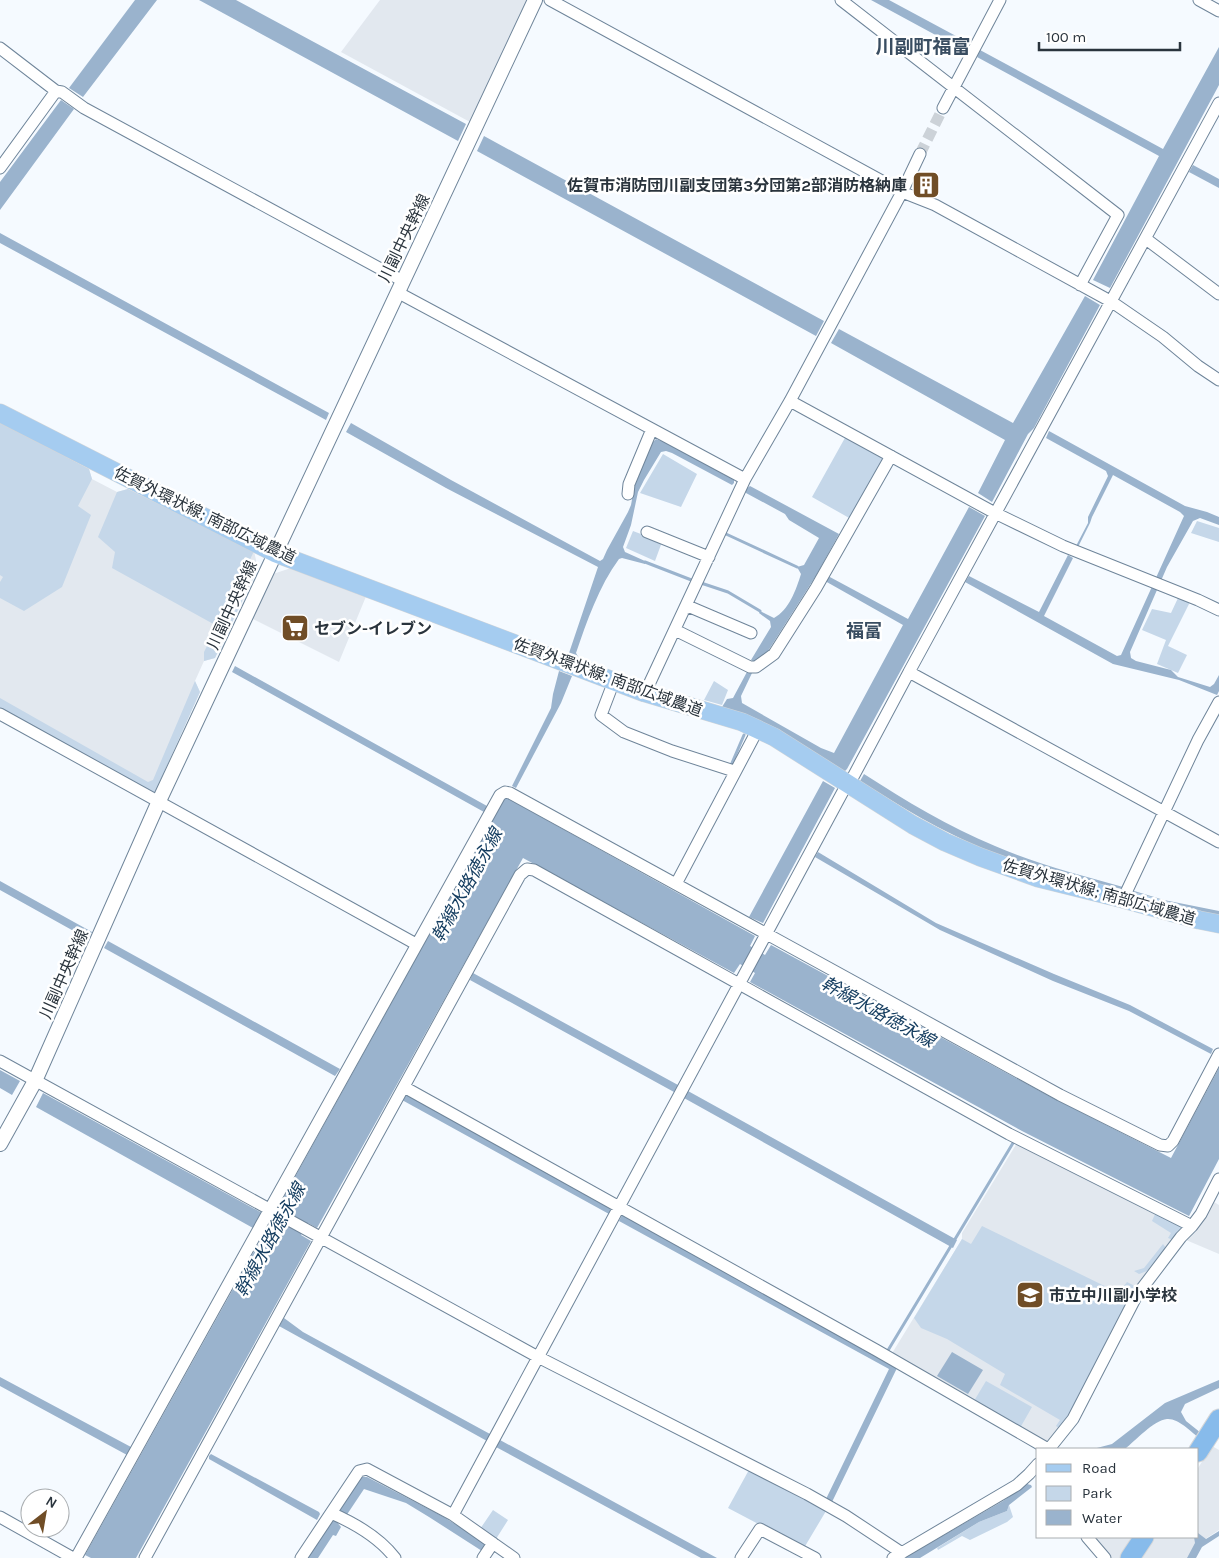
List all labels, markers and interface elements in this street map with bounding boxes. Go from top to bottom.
scale bar [1039,20,1180,52]
text: 100 m [1046,28,1086,46]
district label: 川副町福富 [875,36,971,58]
building icon: 佐賀市消防団川副支団第3分団第2部消防格納庫 [911,170,941,200]
place label: 佐賀市消防団川副支団第3分団第2部消防格納庫 [566,176,907,195]
street label: 川副中央幹線 [374,191,434,285]
street label: 佐賀外環状線; 南部広域農道 [111,463,299,567]
street label: 川副中央幹線 [203,557,261,653]
supermarket icon: セブン-イレブン [280,613,310,643]
place label: セブン-イレブン [314,619,432,638]
district label: 福富 [846,620,882,642]
street label: 佐賀外環状線; 南部広域農道 [511,634,705,720]
water label: 幹線水路徳永線 [427,823,508,945]
street label: 佐賀外環状線; 南部広域農道 [1000,855,1198,929]
street label: 川副中央幹線 [36,926,92,1022]
water label: 幹線水路徳永線 [818,972,940,1053]
water label: 幹線水路徳永線 [230,1178,311,1300]
school or university icon: 市立中川副小学校 [1015,1280,1045,1310]
place label: 市立中川副小学校 [1049,1286,1177,1305]
legend [1036,1448,1199,1538]
text: Road [1082,1459,1117,1477]
text: Park [1082,1484,1112,1502]
north arrow [20,1488,70,1538]
text: N [43,1492,60,1512]
text: Water [1082,1509,1123,1527]

